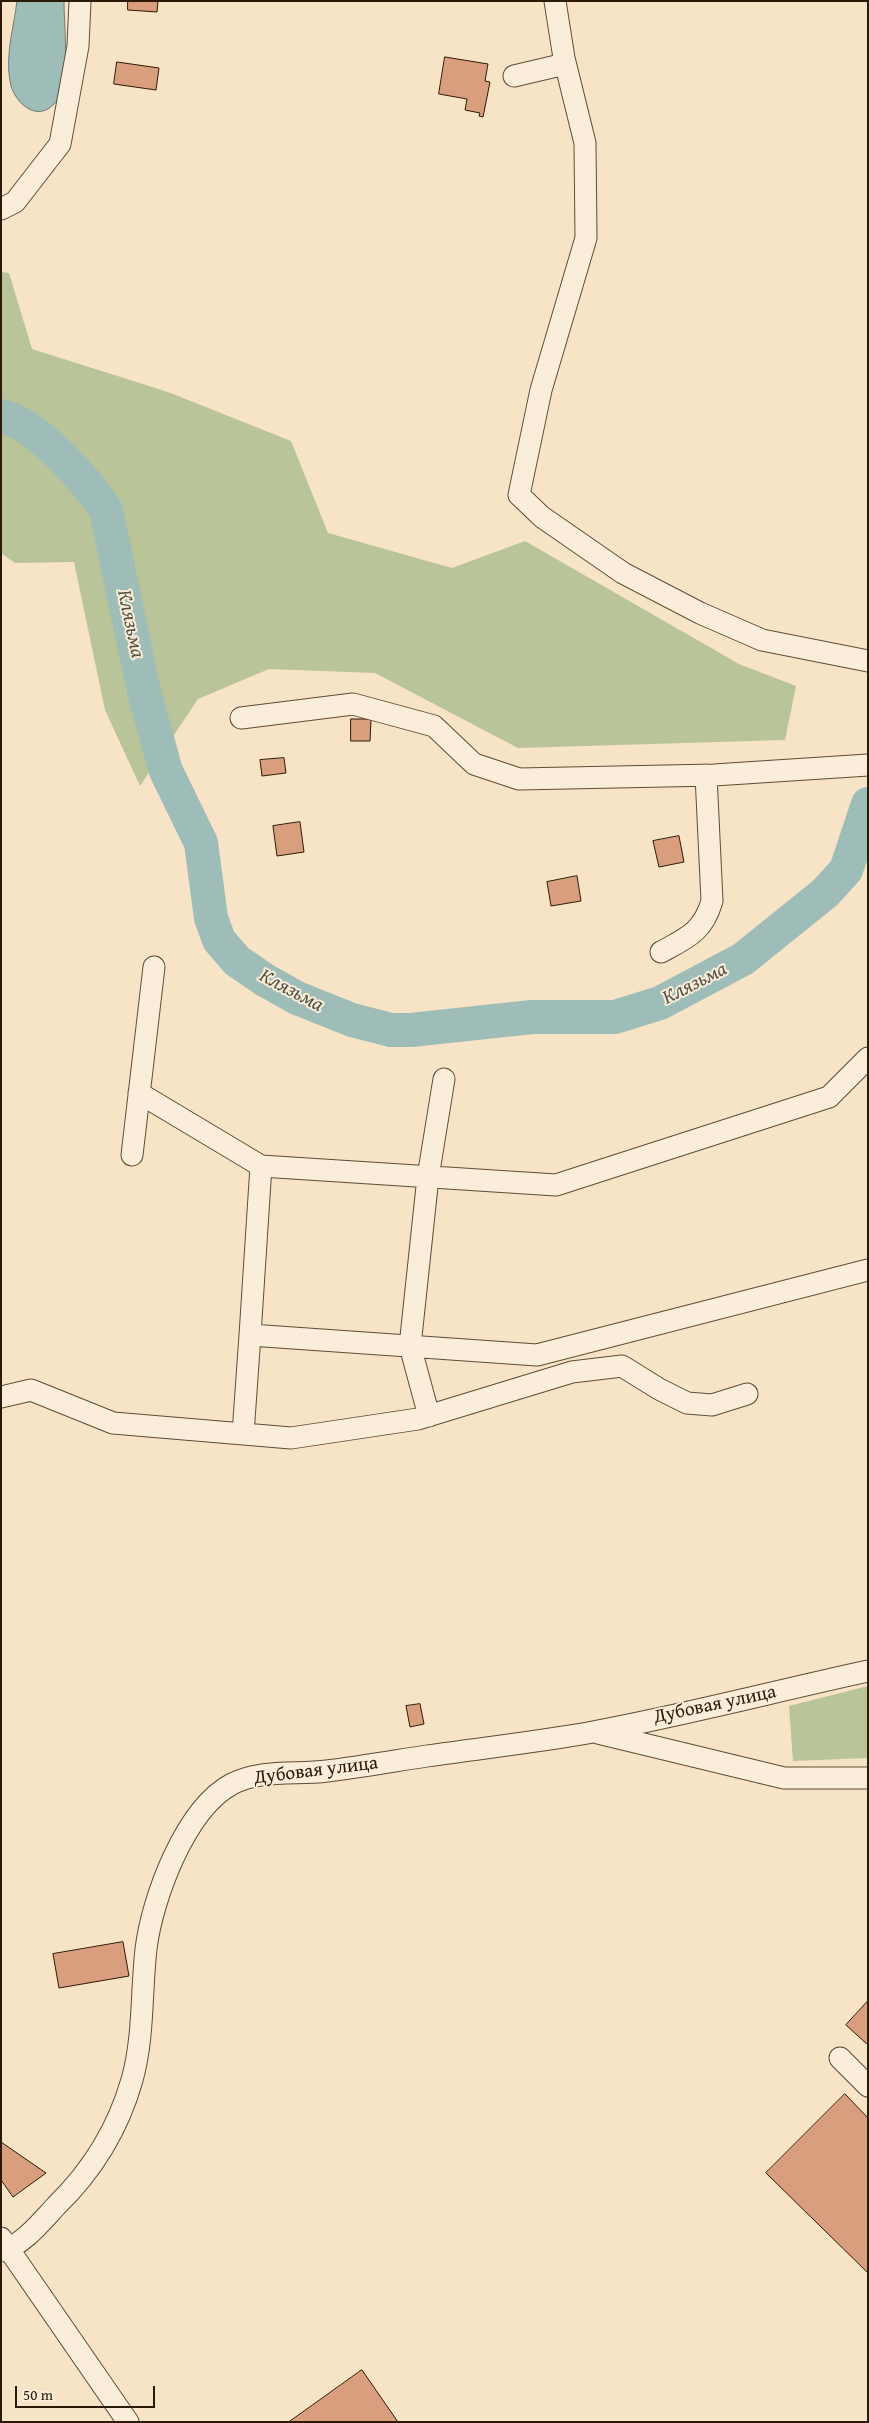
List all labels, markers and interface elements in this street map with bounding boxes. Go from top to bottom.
water label: Клязьма [111,588,149,660]
water label: Клязьма [659,958,731,1010]
water label: Клязьма [255,964,327,1018]
street label: Дубовая улица [652,1681,778,1729]
street label: Дубовая улица [253,1752,379,1790]
scale bar [18,2376,158,2408]
text: 50 m [23,2384,53,2405]

